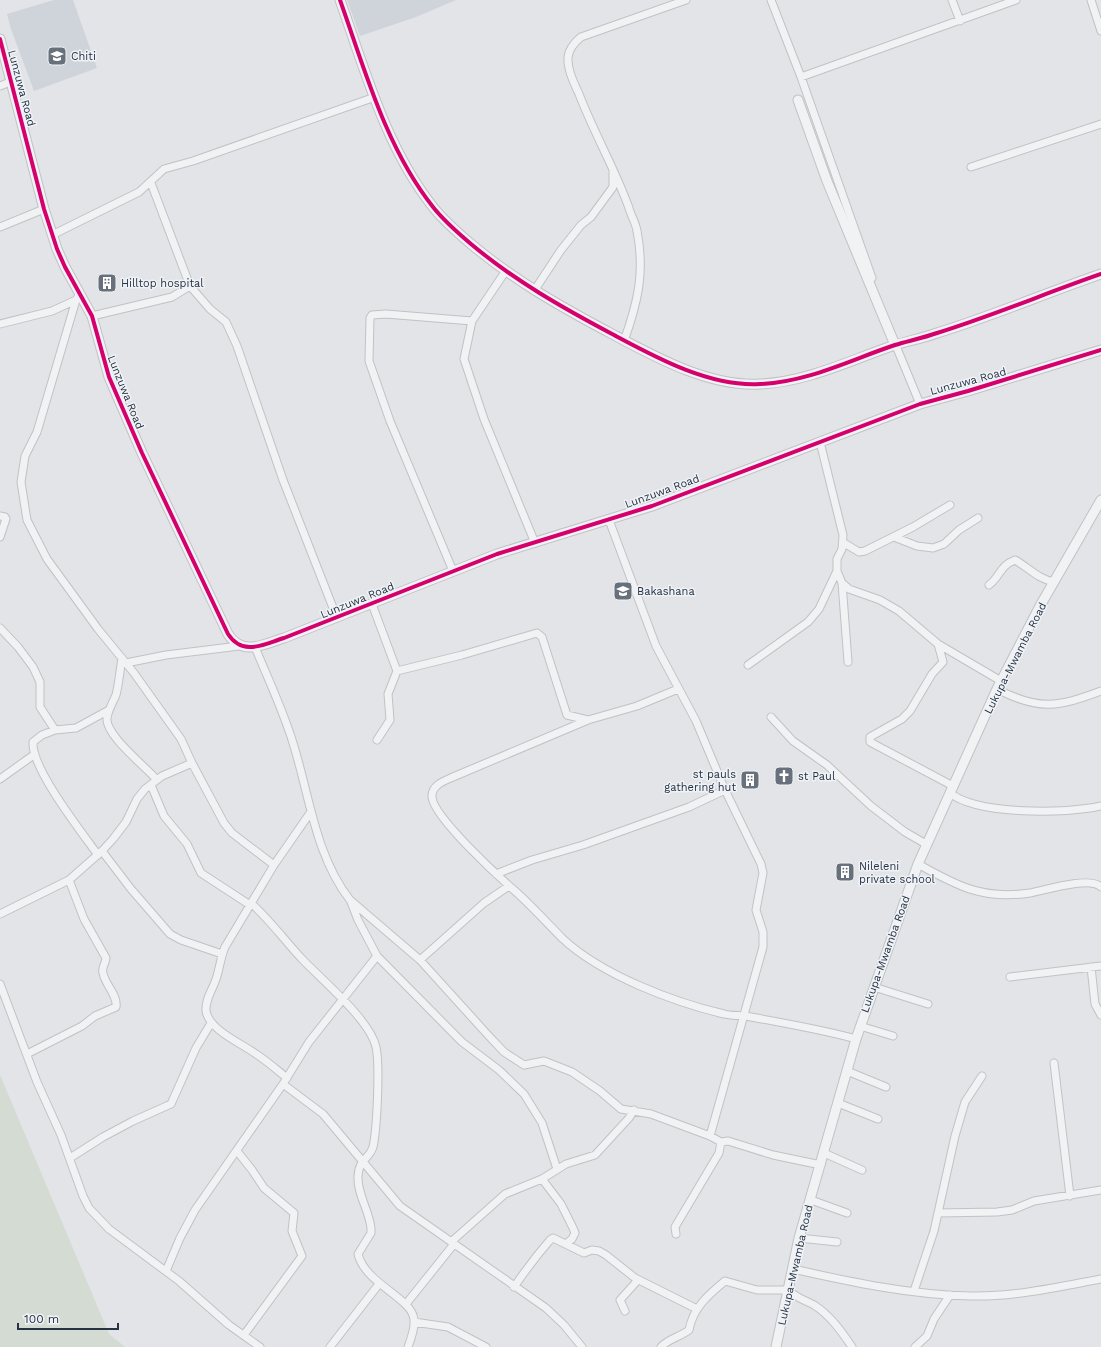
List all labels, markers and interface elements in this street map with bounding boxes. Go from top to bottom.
school or university icon: Chiti [46,45,68,67]
street label: Lunzuwa Road [5,49,38,128]
place label: Chiti [71,50,96,63]
building icon: Hilltop hospital [96,272,118,294]
place label: Hilltop hospital [121,277,204,290]
street label: Lunzuwa Road [105,353,146,431]
street label: Lunzuwa Road [929,365,1008,398]
street label: Lunzuwa Road [623,472,701,511]
street label: Lunzuwa Road [318,580,396,621]
school or university icon: Bakashana [612,580,634,602]
place label: Bakashana [637,585,695,598]
street label: Lukupa-Mwamba Road [982,600,1049,716]
church icon: st Paul [773,765,795,787]
place label: st pauls gathering hut [664,768,736,794]
building icon: st pauls gathering hut [739,769,761,791]
place label: st Paul [798,770,836,783]
place label: Nileleni private school [859,860,936,886]
building icon: Nileleni private school [834,861,856,883]
street label: Lukupa-Mwamba Road [858,894,913,1014]
street label: Lukupa-Mwamba Road [775,1203,816,1327]
scale bar [18,1305,118,1331]
text: 100 m [24,1312,59,1326]

